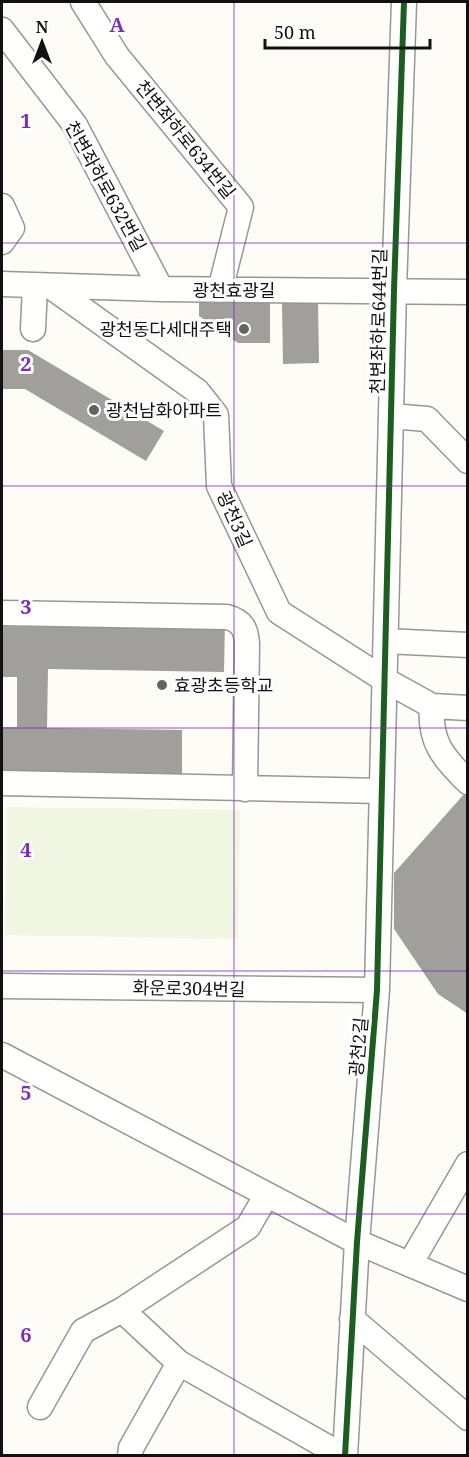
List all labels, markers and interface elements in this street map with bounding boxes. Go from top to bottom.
text: A [109,11,125,38]
north arrow [12,12,72,72]
scale bar [265,12,430,50]
text: N [36,16,49,38]
text: 50 m [274,20,316,44]
street label: 천변좌하로634번길 [131,75,241,203]
text: 1 [20,107,32,134]
street label: 천변좌하로632번길 [60,116,152,256]
street label: 천변좌하로644번길 [365,248,391,394]
street label: 광천효광길 [193,278,275,302]
place label: 광천동다세대주택 [100,317,232,341]
marker: 광천동다세대주택 [237,322,251,336]
text: 2 [20,350,32,377]
place label: 광천남화아파트 [106,398,222,422]
marker: 광천남화아파트 [87,403,101,417]
street label: 광천3길 [212,487,258,551]
text: 3 [20,593,32,620]
place label: 효광초등학교 [174,673,273,697]
marker: 효광초등학교 [155,678,169,692]
text: 4 [20,836,32,863]
street label: 화운로304번길 [132,975,246,1001]
street label: 광천2길 [343,1016,373,1078]
text: 5 [20,1079,32,1106]
text: 6 [20,1321,32,1348]

